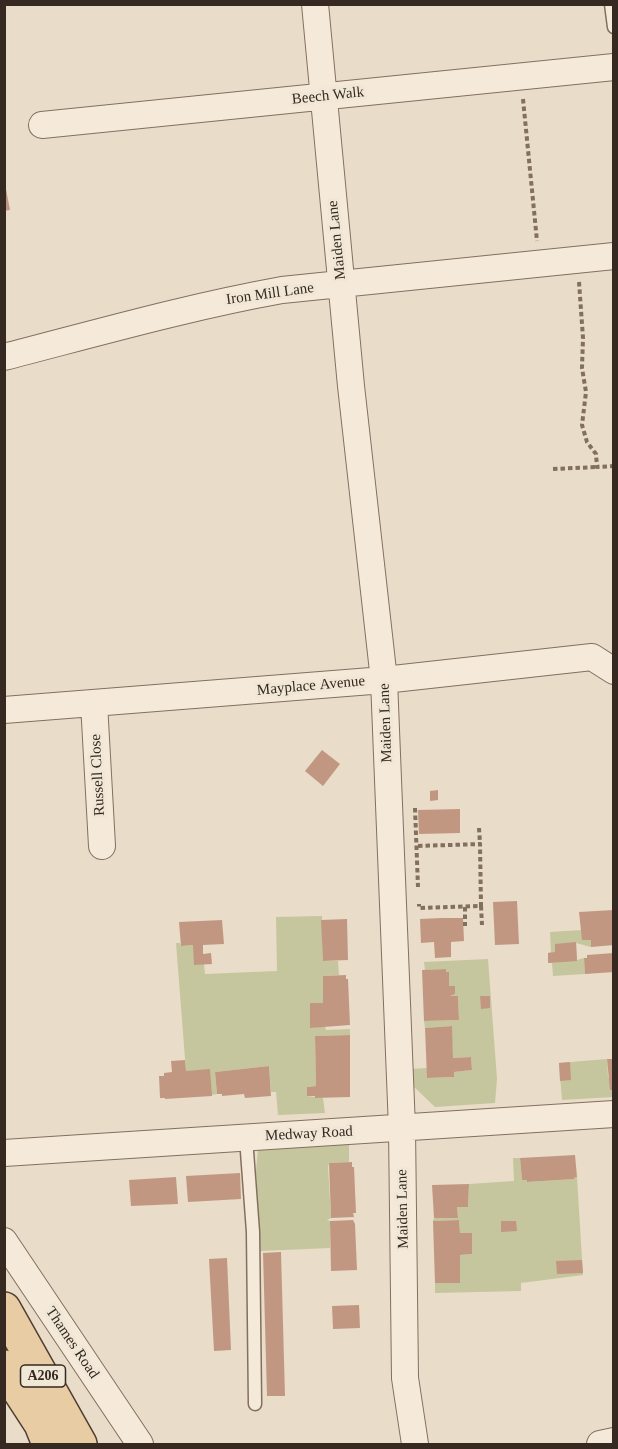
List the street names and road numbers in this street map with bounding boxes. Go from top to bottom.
street label: Beech Walk [291,83,365,109]
street label: Maiden Lane [324,200,350,280]
street label: Iron Mill Lane [225,279,315,309]
street label: Mayplace Avenue [256,672,366,700]
street label: Maiden Lane [376,683,396,763]
street label: Russell Close [87,734,109,816]
street label: Medway Road [265,1123,353,1145]
street label: Maiden Lane [393,1169,413,1249]
street label: Thames Road [41,1304,103,1382]
road number: A206 [20,1365,66,1387]

